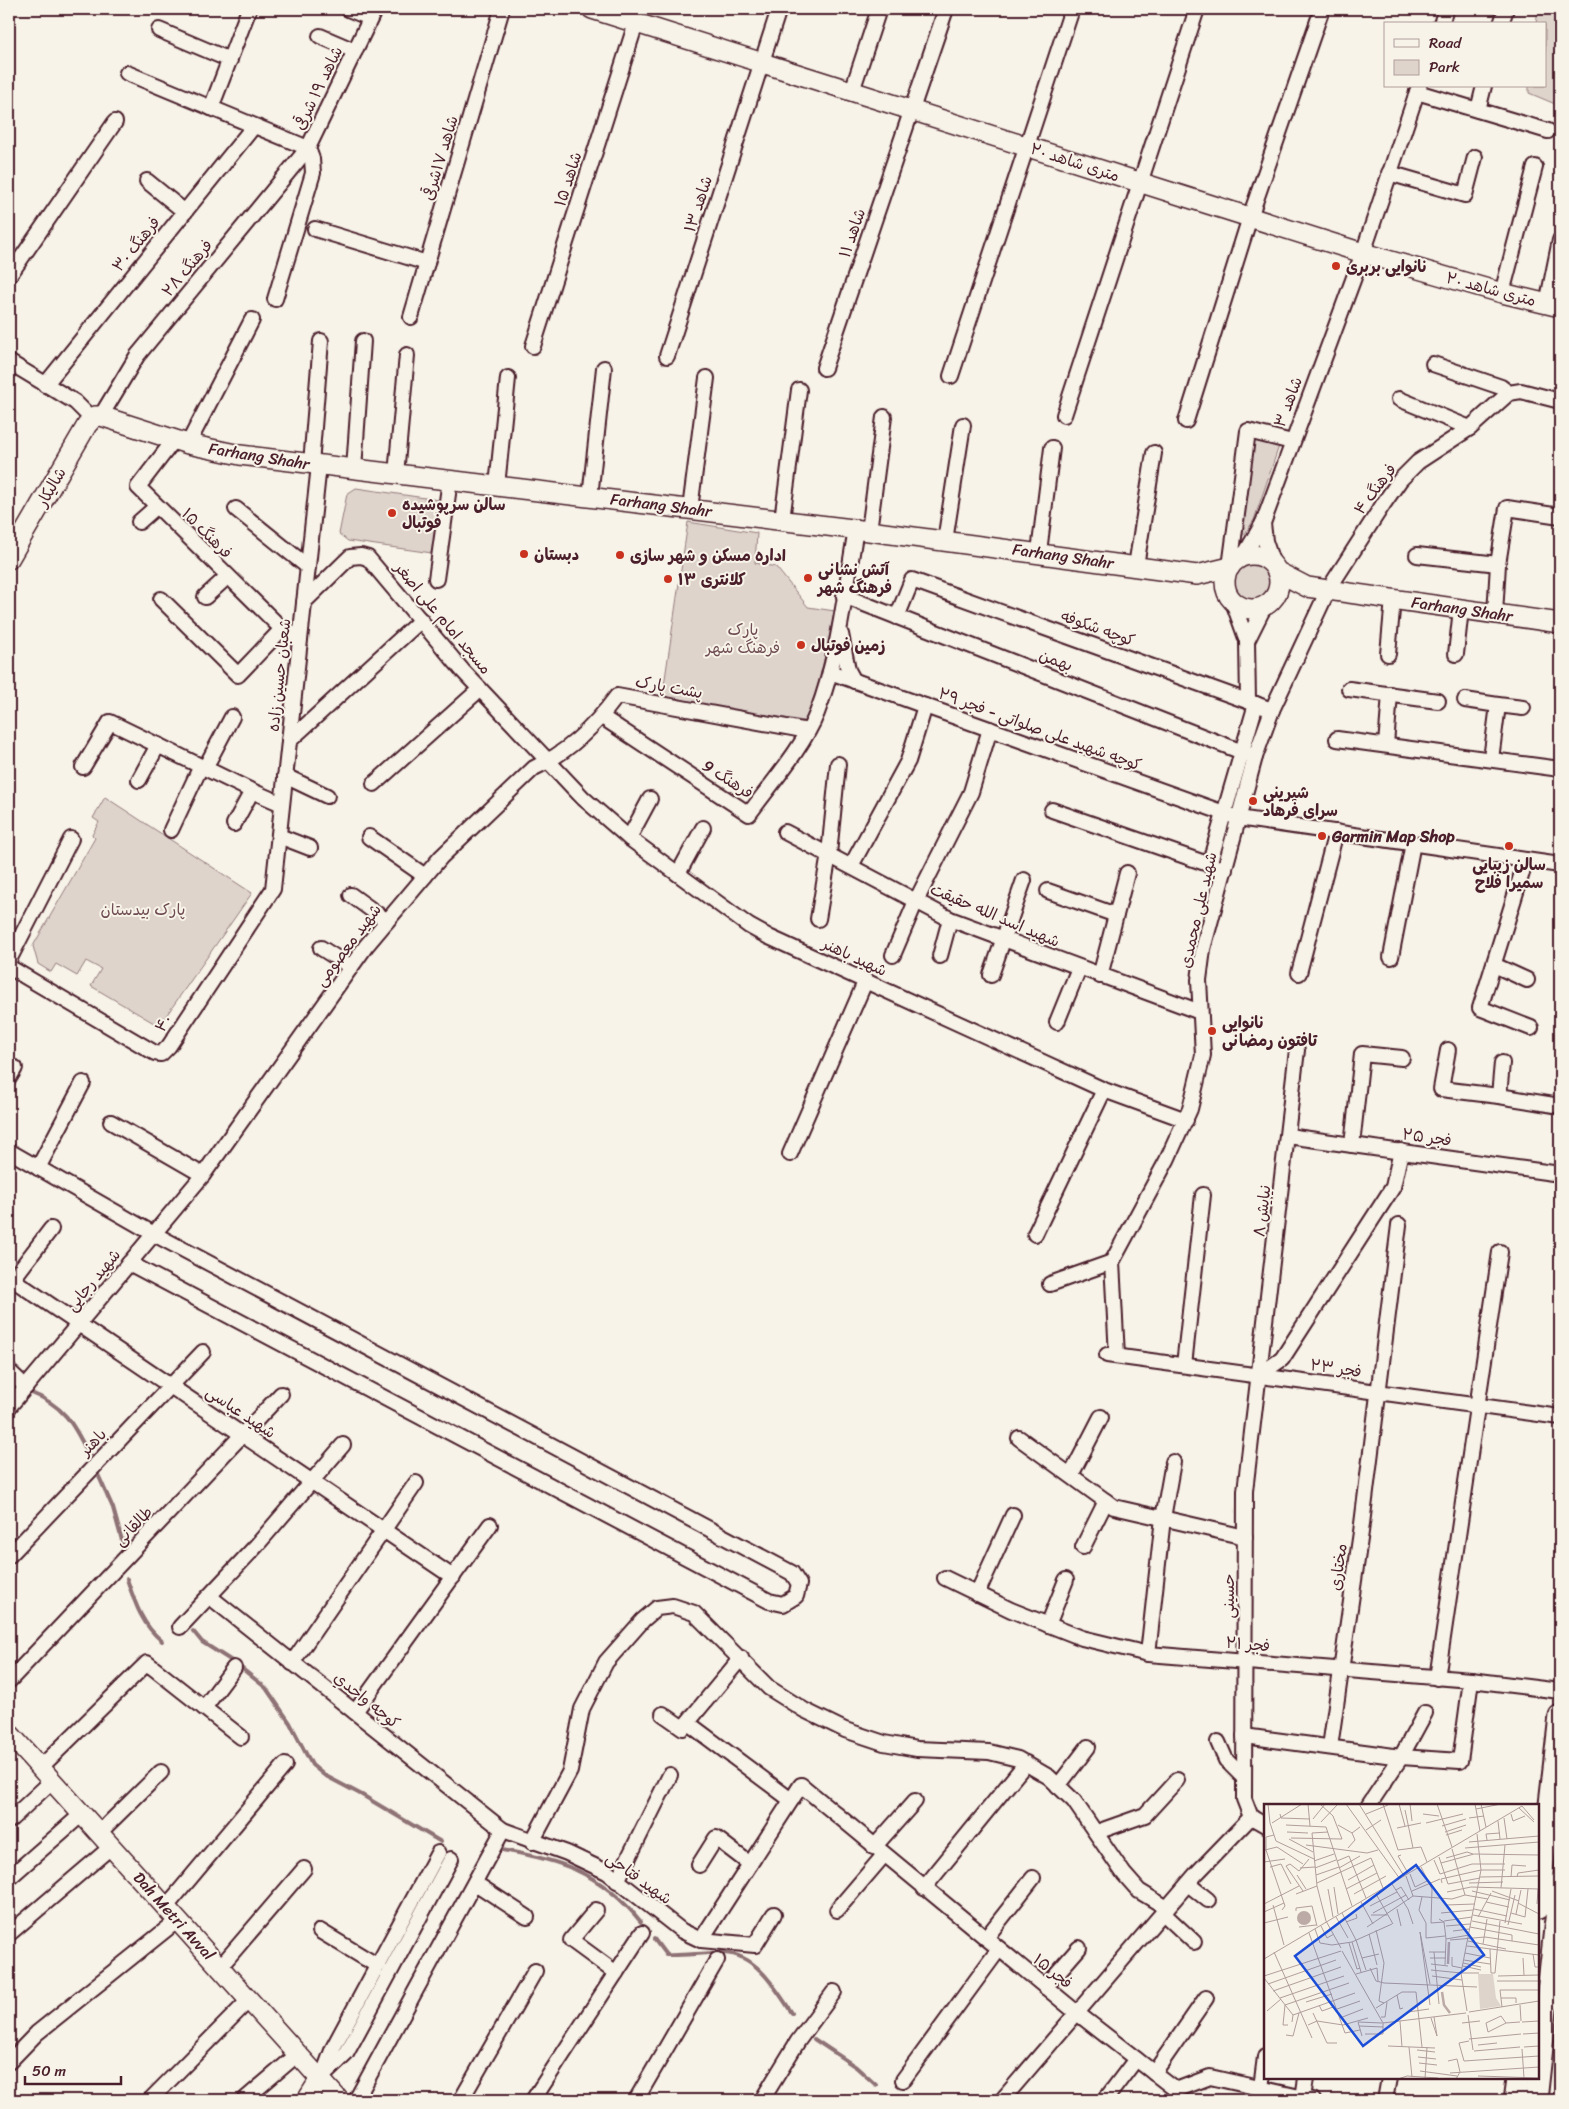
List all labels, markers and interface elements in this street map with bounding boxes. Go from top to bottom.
legend [1384,22,1546,88]
text: Road [1429,30,1462,56]
street label: شاهد ۱۹ شرقی [285,41,351,135]
text: Park [1429,54,1460,80]
street label: شاهد ۱۷شرقی [413,112,467,204]
street label: ۲۰ متری شاهد [1027,134,1123,190]
street label: شاهد ۱۵ [546,148,590,210]
street label: شاهد ۱۳ [675,172,721,236]
street label: شاهد ۱۱ [830,204,874,262]
street label: فرهنگ ۳۰ [104,210,168,278]
street label: فرهنگ ۲۸ [154,232,220,304]
place label: نانوایی بربری [1346,252,1428,281]
marker: نانوایی بربری [1330,260,1342,272]
street label: ۲۰ متری شاهد [1443,263,1539,315]
street label: شاهد ۳ [1265,372,1311,432]
street label: Farhang Shahr [206,434,313,479]
street label: فرهنگ ۴ [1346,457,1404,521]
street label: شالیکار [27,461,74,514]
street label: Farhang Shahr [609,484,715,526]
place label: سالن سرپوشیده فوتبال [402,490,505,537]
street label: فرهنگ ۱۵ [174,500,240,566]
marker: سالن سرپوشیده فوتبال [386,507,398,519]
street label: Farhang Shahr [1010,535,1117,578]
place label: دبستان [534,540,579,569]
place label: اداره مسکن و شهر سازی [630,541,786,570]
marker: دبستان [518,548,530,560]
marker: اداره مسکن و شهر سازی [614,549,626,561]
street label: مسجد امام علی اصغر [386,553,499,681]
place label: آتش نشانی فرهنگ شهر [816,555,892,602]
place label: کلانتری ۱۳ [678,565,746,594]
marker: آتش نشانی فرهنگ شهر [802,572,814,584]
marker: کلانتری ۱۳ [662,573,674,585]
street label: Farhang Shahr [1409,588,1516,631]
street label: کوچه شکوفه [1057,601,1139,655]
park label: پارک فرهنگ شهر [704,615,780,662]
street label: شعبان حسین زاده [259,617,299,733]
place label: زمین فوتبال [811,631,885,660]
marker: زمین فوتبال [795,639,807,651]
street label: بهمن [1035,640,1077,680]
street label: پشت پارک [633,667,705,707]
street label: کوچه شهید علی صلواتی - فجر ۲۹ [934,679,1146,779]
street label: فرهنگ 9 [696,751,760,807]
place label: شیرینی سرای فرهاد [1263,778,1338,825]
marker: شیرینی سرای فرهاد [1247,795,1259,807]
place label: Garmin Map Shop [1331,822,1455,851]
marker: Garmin Map Shop [1316,830,1328,842]
marker: سالن زیبایی سمیرا فلاح [1503,840,1515,852]
street label: شهید علی محمدی [1171,849,1225,971]
place label: سالن زیبایی سمیرا فلاح [1472,850,1546,897]
street label: شهید اسد الله حقیقت [925,874,1065,956]
park label: پارک بیدستان [101,895,185,924]
street label: شهید معصومی [307,897,389,993]
street label: شهید باهنر [816,928,892,985]
street label: ۴۰ [146,1008,180,1038]
place label: نانوایی تافتون رمضانی [1222,1008,1318,1055]
marker: نانوایی تافتون رمضانی [1206,1025,1218,1037]
street label: فجر ۲۵ [1400,1119,1454,1155]
street label: نیایش ۸ [1244,1183,1280,1239]
street label: شهید رجایی [58,1242,128,1318]
street label: فجر ۲۳ [1308,1350,1364,1386]
street label: شهید عباسی [200,1378,282,1446]
street label: باهنر [71,1421,114,1464]
street label: طالقانی [106,1499,160,1553]
street label: مختاری [1320,1542,1356,1592]
street label: حسینی [1214,1574,1243,1618]
street label: فجر ۲۱ [1225,1628,1271,1660]
street label: كوچه واحدي [327,1664,407,1736]
inset map [1264,1804,1539,2079]
street label: شهید فتاحی [600,1844,678,1912]
street label: Dah Metri Avval [126,1865,223,1968]
street label: فجر ۱۵ [1026,1946,1080,1996]
scale bar [25,2054,121,2086]
text: 50 m [32,2058,67,2084]

